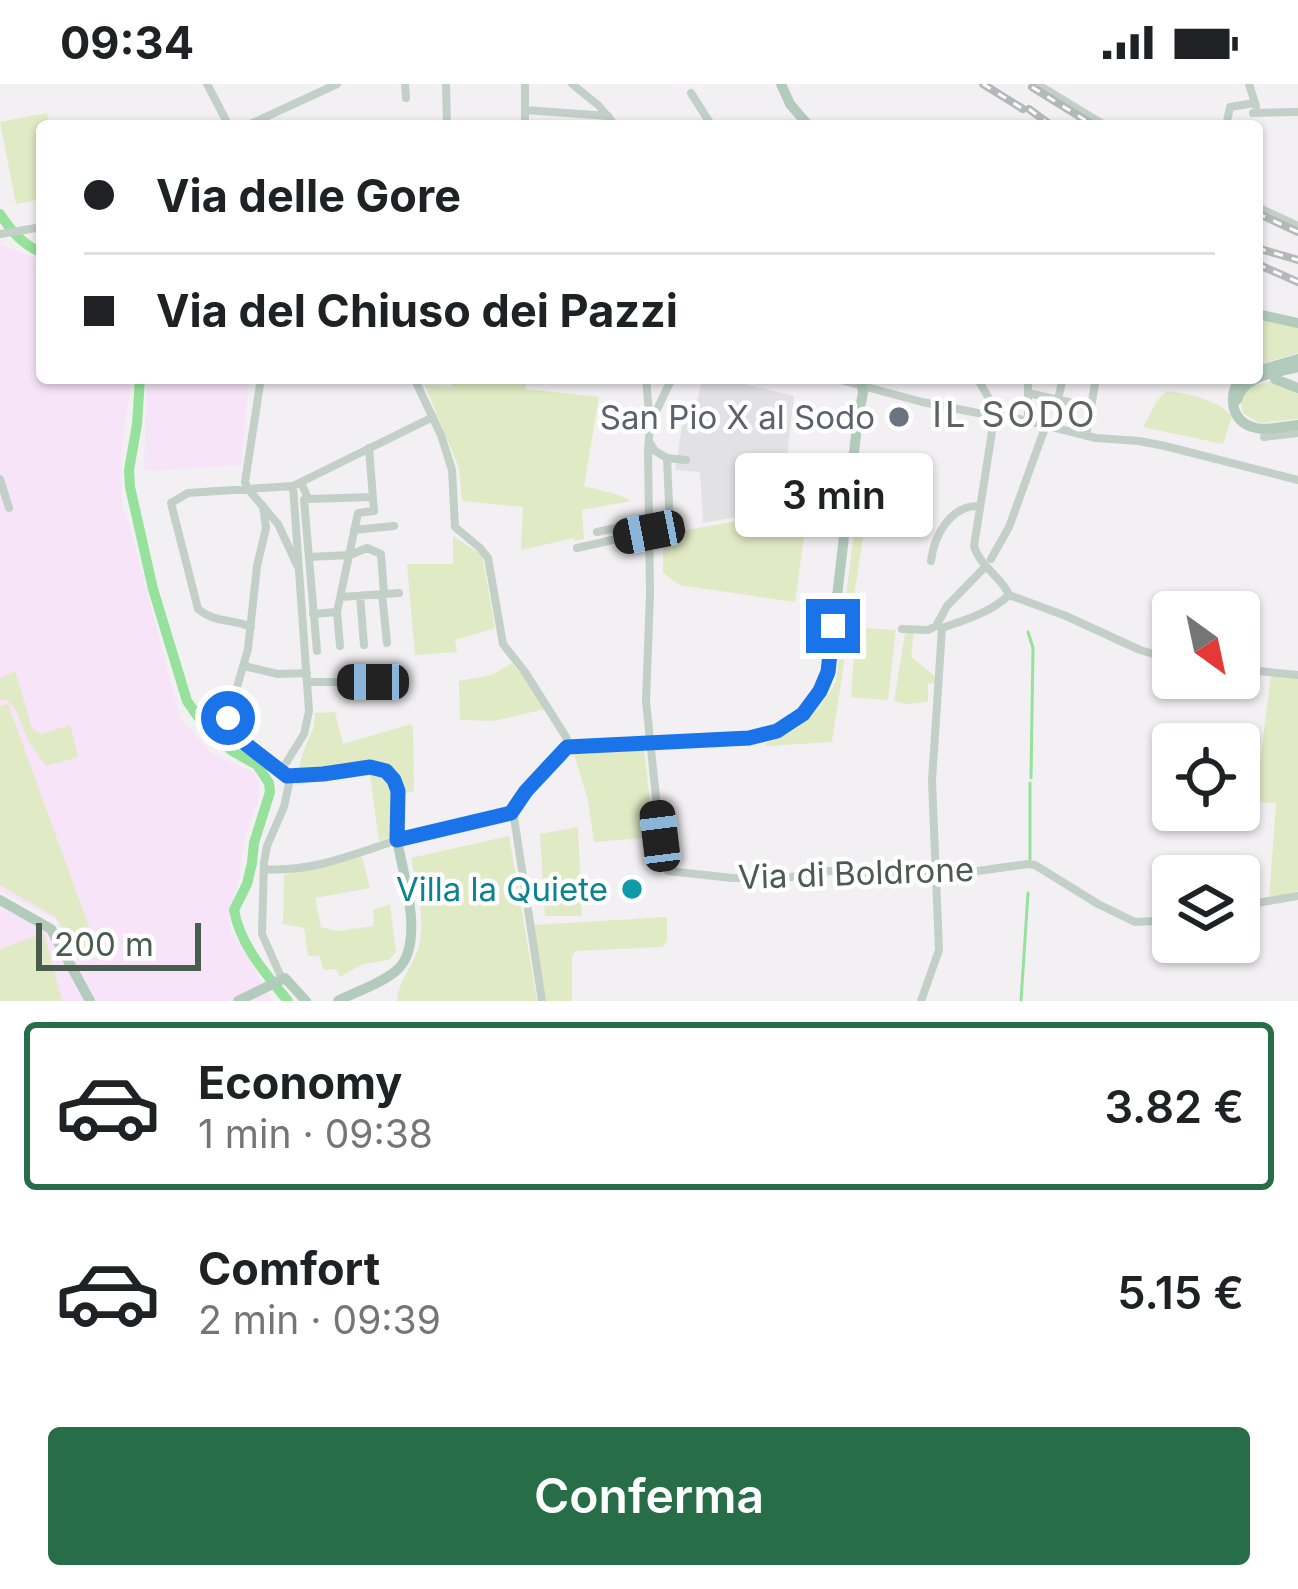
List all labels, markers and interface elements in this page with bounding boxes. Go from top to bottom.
text: 09:34 [60,15,194,70]
text: Via delle Gore [156,168,461,223]
text: Via del Chiuso dei Pazzi [156,283,678,338]
district label: IL SODO [932,392,1098,436]
place label: San Pio X al Sodo [600,397,875,437]
marker: San Pio X al Sodo [886,404,912,430]
callout: 3 min [734,452,932,536]
text: 3 min [782,471,886,518]
car [610,507,688,557]
north arrow [1152,591,1260,699]
map controls [1152,591,1260,963]
route end [806,599,860,653]
car [337,664,409,700]
route start [201,691,255,745]
button: locate [1152,723,1260,831]
car [638,798,682,874]
street label: Via di Boldrone [737,849,975,897]
button: layers [1152,855,1260,963]
place label: Villa la Quiete [396,869,608,909]
marker: Villa la Quiete [619,876,645,902]
scale bar [36,917,201,970]
text: 200 m [54,924,154,964]
icon: car [54,1052,162,1160]
text: Economy [198,1055,402,1110]
text: 3.82 € [1104,1079,1244,1134]
text: 1 min · 09:38 [198,1110,433,1157]
icon: car [54,1238,162,1346]
text: Comfort [198,1241,380,1296]
text: 5.15 € [1117,1265,1244,1320]
text: 2 min · 09:39 [198,1296,441,1343]
button: Conferma [48,1427,1250,1565]

